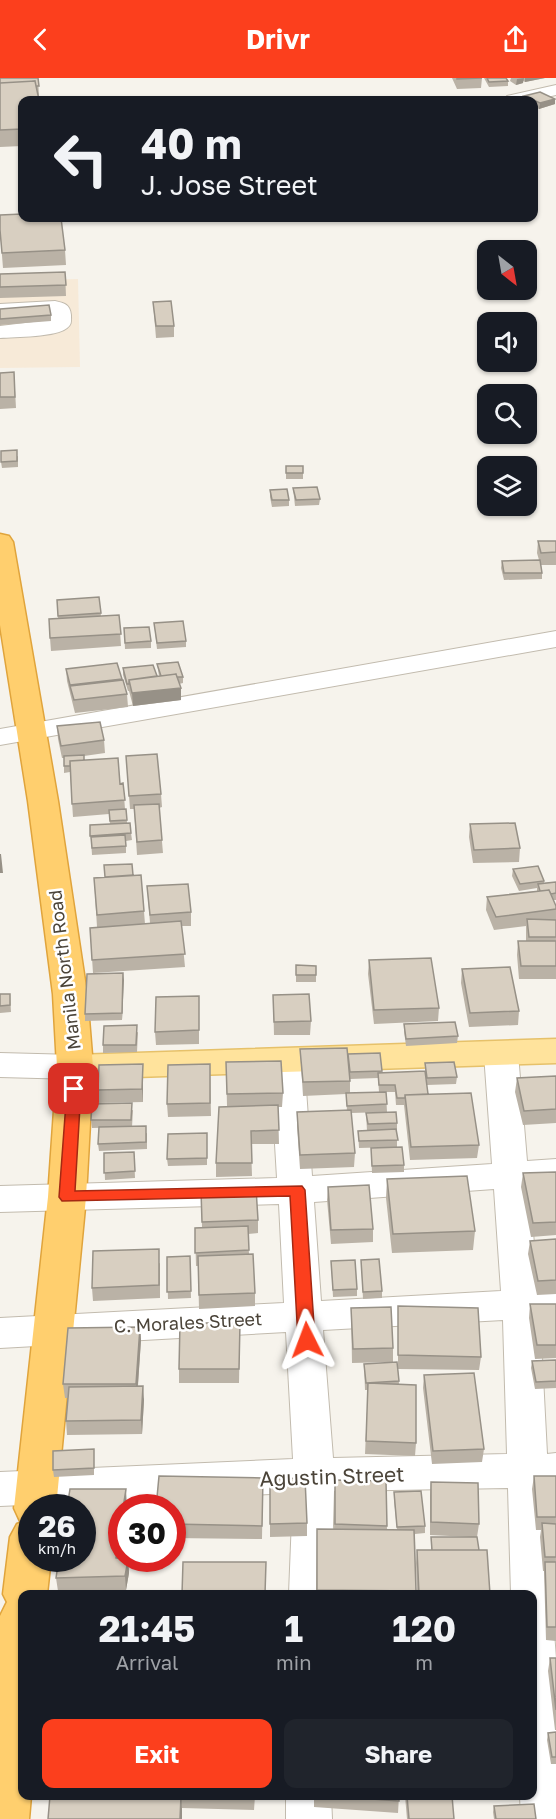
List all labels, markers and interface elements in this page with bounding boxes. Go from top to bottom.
icon: back [24,23,57,56]
text: Drivr [246,23,310,55]
icon: share [499,23,532,56]
text: 40 m [141,118,242,168]
icon: left [42,120,120,198]
text: J. Jose Street [141,169,318,201]
north arrow [477,240,537,300]
map controls [477,240,537,516]
button: sound [477,312,537,372]
button: search [477,384,537,444]
button: layers [477,456,537,516]
street label: Manila North Road [43,889,85,1051]
pin [48,1063,99,1114]
icon: arrive [57,1072,90,1105]
street label: C. Morales Street [113,1307,263,1337]
position arrow [275,1308,339,1372]
street label: Agustin Street [259,1460,405,1492]
speed limit sign: 30 [108,1494,186,1572]
text: 26 [38,1508,76,1544]
text: km/h [38,1539,76,1557]
text: 21:45 [99,1607,195,1650]
text: 1 [284,1607,303,1650]
text: 120 [392,1607,456,1650]
text: Arrival [116,1650,178,1674]
text: min [276,1650,311,1674]
text: m [415,1650,433,1674]
button: Exit [42,1719,272,1788]
button: Share [284,1719,513,1788]

